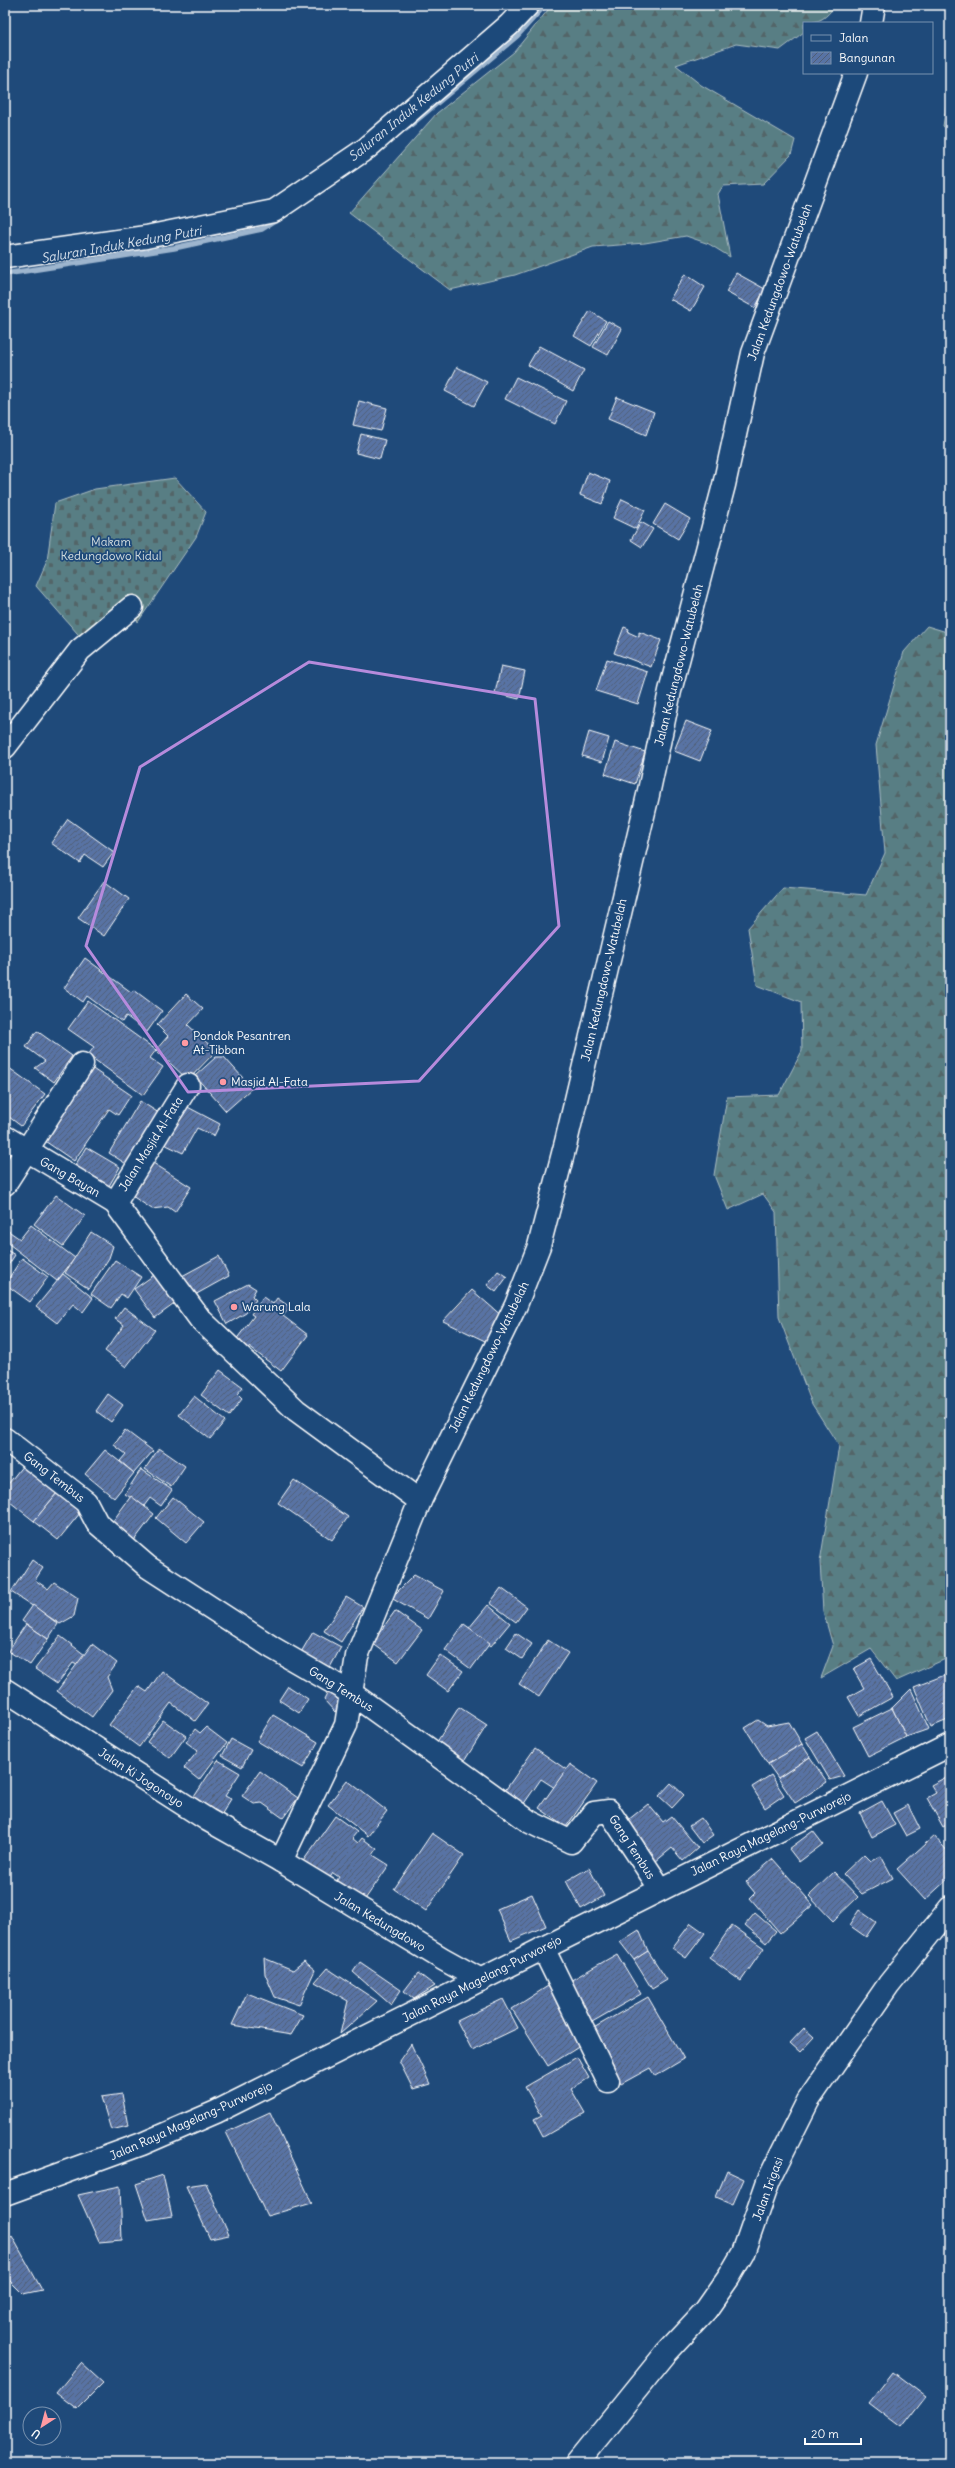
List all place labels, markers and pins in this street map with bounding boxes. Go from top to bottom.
place label: Pondok Pesantren At-Tibban [193,1028,291,1057]
marker: Pondok Pesantren At-Tibban [180,1038,190,1048]
place label: Masjid Al-Fata [231,1074,308,1089]
marker: Masjid Al-Fata [218,1077,228,1087]
place label: Warung Lala [242,1299,311,1314]
marker: Warung Lala [229,1302,239,1312]

